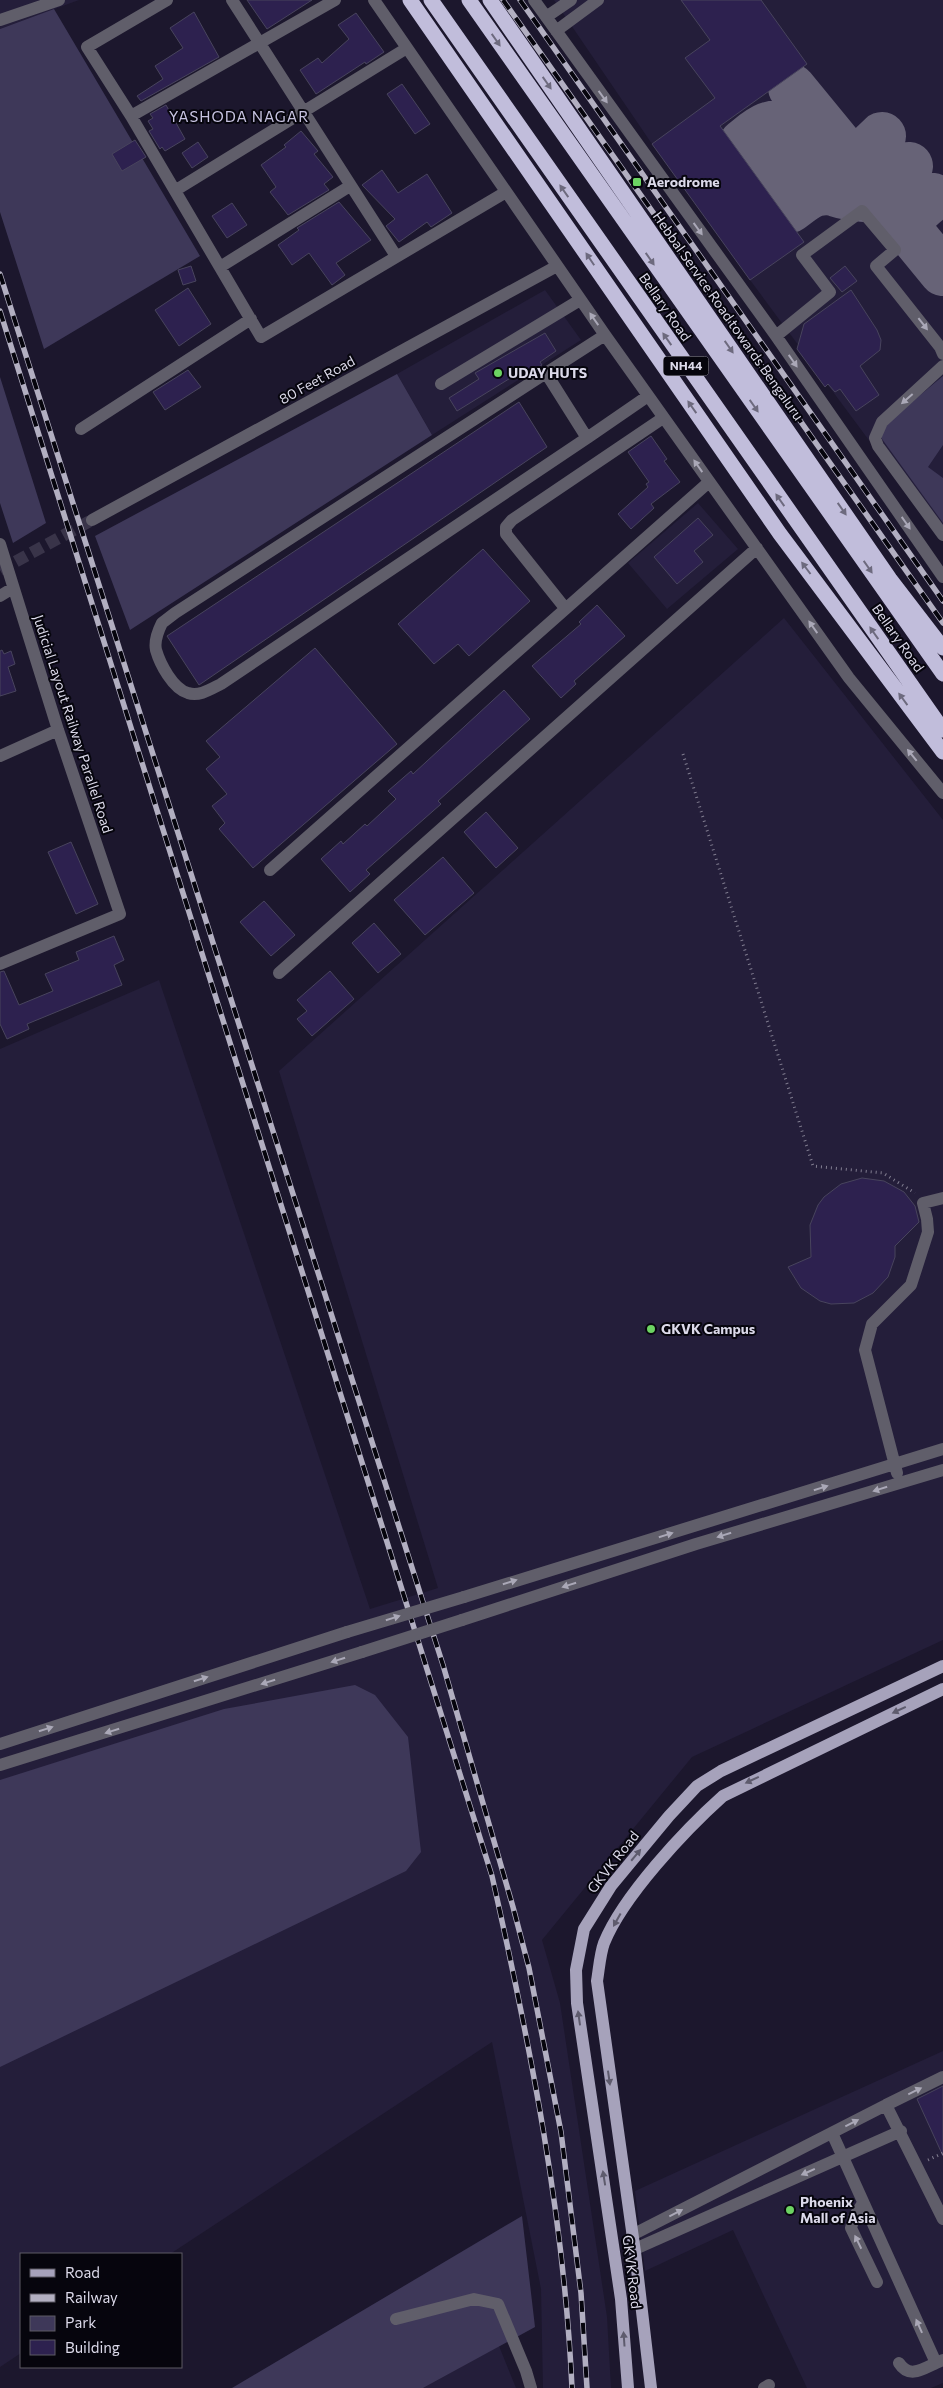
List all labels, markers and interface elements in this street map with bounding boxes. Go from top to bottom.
one-way arrow [491,33,501,47]
one-way arrow [542,77,552,90]
one-way arrow [598,90,608,104]
district label: YASHODA NAGAR [169,107,309,125]
place label: Aerodrome [647,173,720,190]
marker: Aerodrome [631,176,643,188]
one-way arrow [559,184,569,198]
street label: Hebbal Service Road towards Bengaluru [649,208,807,423]
one-way arrow [693,222,703,235]
one-way arrow [585,252,595,265]
one-way arrow [645,252,655,266]
street label: Bellary Road [636,269,695,344]
one-way arrow [589,313,599,326]
one-way arrow [917,318,928,331]
one-way arrow [662,332,672,345]
one-way arrow [724,340,734,353]
street label: 80 Feet Road [276,352,358,407]
one-way arrow [788,354,798,368]
road number: NH44 [664,356,708,376]
place label: UDAY HUTS [508,364,587,381]
marker: UDAY HUTS [492,367,504,379]
one-way arrow [901,394,914,405]
one-way arrow [749,399,759,413]
one-way arrow [687,400,697,414]
one-way arrow [693,459,703,473]
one-way arrow [775,494,786,507]
one-way arrow [837,502,847,516]
one-way arrow [901,516,911,530]
one-way arrow [863,561,873,574]
one-way arrow [801,562,812,575]
street label: Bellary Road [869,600,928,675]
street label: Judicial Layout Railway Parallel Road [30,612,117,835]
one-way arrow [808,620,818,634]
one-way arrow [869,626,879,640]
one-way arrow [898,692,908,706]
one-way arrow [907,749,918,762]
place label: GKVK Campus [661,1320,756,1337]
marker: GKVK Campus [645,1323,657,1335]
one-way arrow [814,1483,829,1491]
one-way arrow [872,1485,887,1493]
one-way arrow [658,1531,673,1538]
one-way arrow [716,1532,731,1540]
one-way arrow [503,1578,518,1586]
one-way arrow [561,1581,576,1589]
one-way arrow [386,1614,401,1622]
one-way arrow [330,1656,345,1664]
one-way arrow [194,1675,209,1683]
one-way arrow [260,1679,275,1687]
one-way arrow [892,1706,906,1714]
one-way arrow [39,1724,54,1732]
one-way arrow [105,1727,120,1735]
one-way arrow [745,1776,759,1784]
street label: GKVK Road [583,1827,642,1896]
one-way arrow [630,1850,642,1862]
one-way arrow [613,1913,621,1928]
one-way arrow [575,2009,583,2025]
one-way arrow [606,2070,614,2086]
one-way arrow [907,2087,922,2095]
one-way arrow [844,2119,859,2127]
one-way arrow [801,2169,815,2177]
one-way arrow [600,2170,608,2186]
place label: Phoenix Mall of Asia [800,2193,876,2226]
marker: Phoenix Mall of Asia [784,2204,796,2216]
one-way arrow [669,2209,683,2217]
street label: GKVK Road [620,2234,645,2310]
one-way arrow [854,2235,862,2249]
legend [20,2253,182,2368]
text: Road [65,2263,100,2281]
text: Railway [65,2288,118,2306]
text: Park [65,2313,96,2331]
one-way arrow [915,2319,923,2333]
one-way arrow [620,2331,628,2347]
text: Building [65,2338,120,2356]

